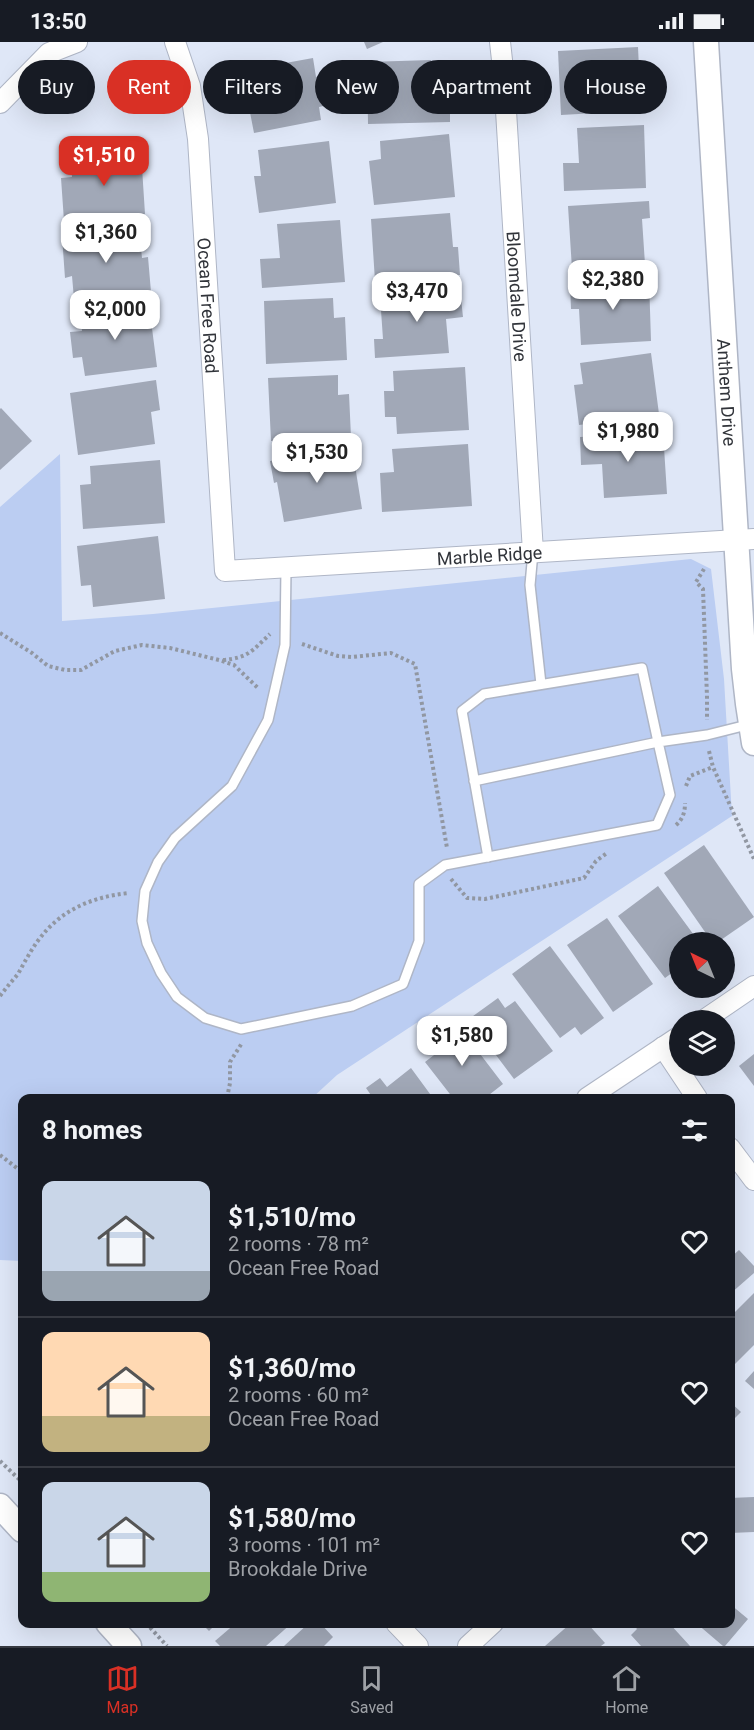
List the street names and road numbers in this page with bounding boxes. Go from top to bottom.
street label: Bloomdale Drive [503,230,532,362]
street label: Ocean Free Road [194,237,223,374]
street label: Anthem Drive [713,338,741,447]
street label: Marble Ridge [436,541,543,569]

